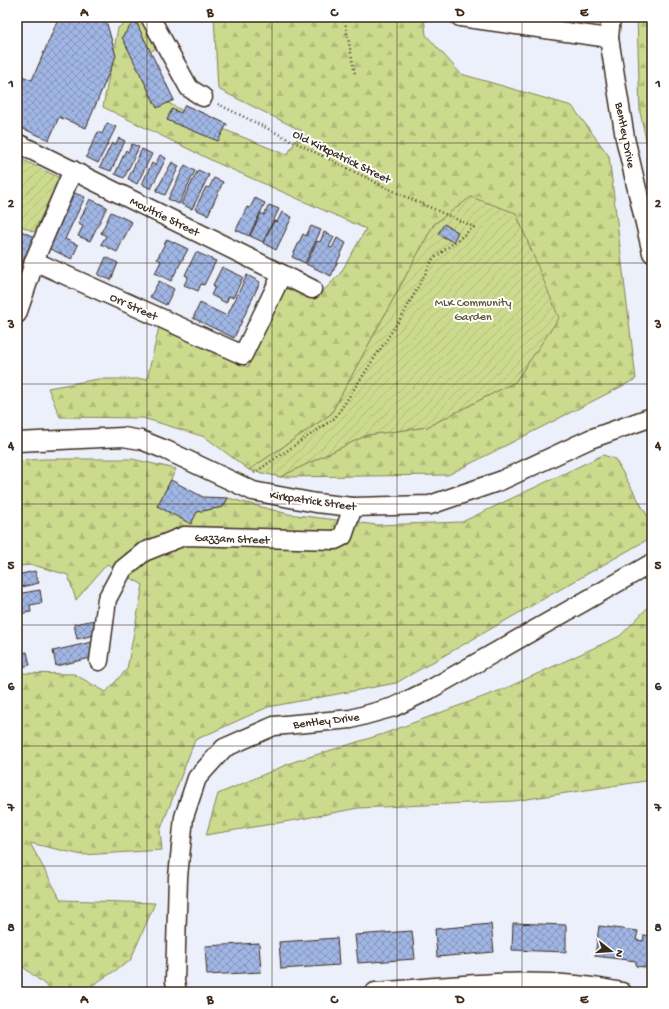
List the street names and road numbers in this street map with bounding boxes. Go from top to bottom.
street label: Bentley Drive [611,100,637,170]
street label: Old Kirkpatrick Street [290,128,393,188]
street label: Moultrie Street [127,195,202,241]
street label: Orr Street [107,291,160,325]
street label: Kirkpatrick Street [268,489,358,515]
street label: Gazzam Street [194,532,271,548]
street label: Bentley Drive [291,711,361,733]

